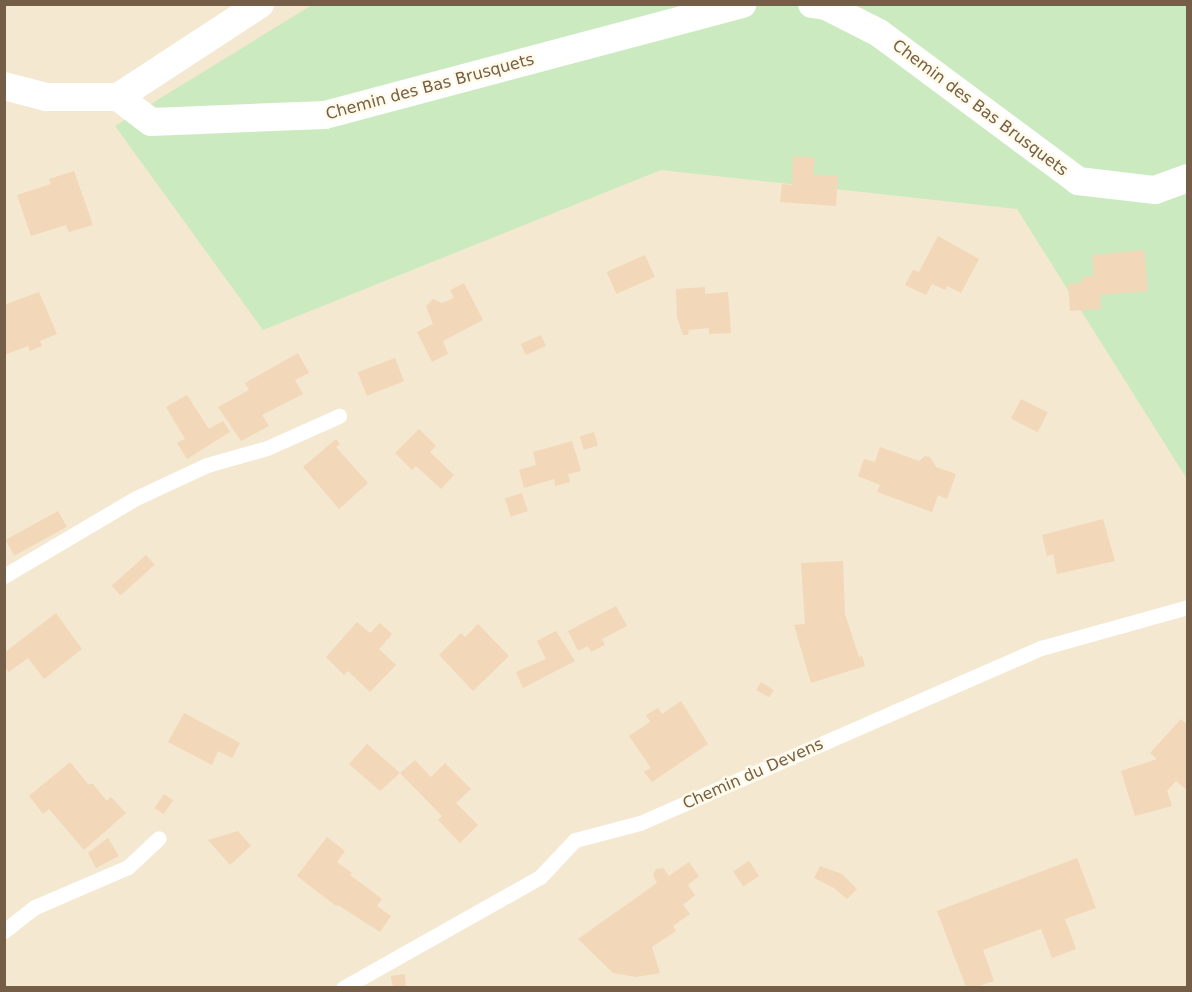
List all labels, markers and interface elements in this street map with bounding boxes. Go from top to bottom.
street label: Chemin des Bas Brusquets [888,36,1072,180]
street label: Chemin des Bas Brusquets [324,50,536,124]
street label: Chemin du Devens [680,734,826,814]

